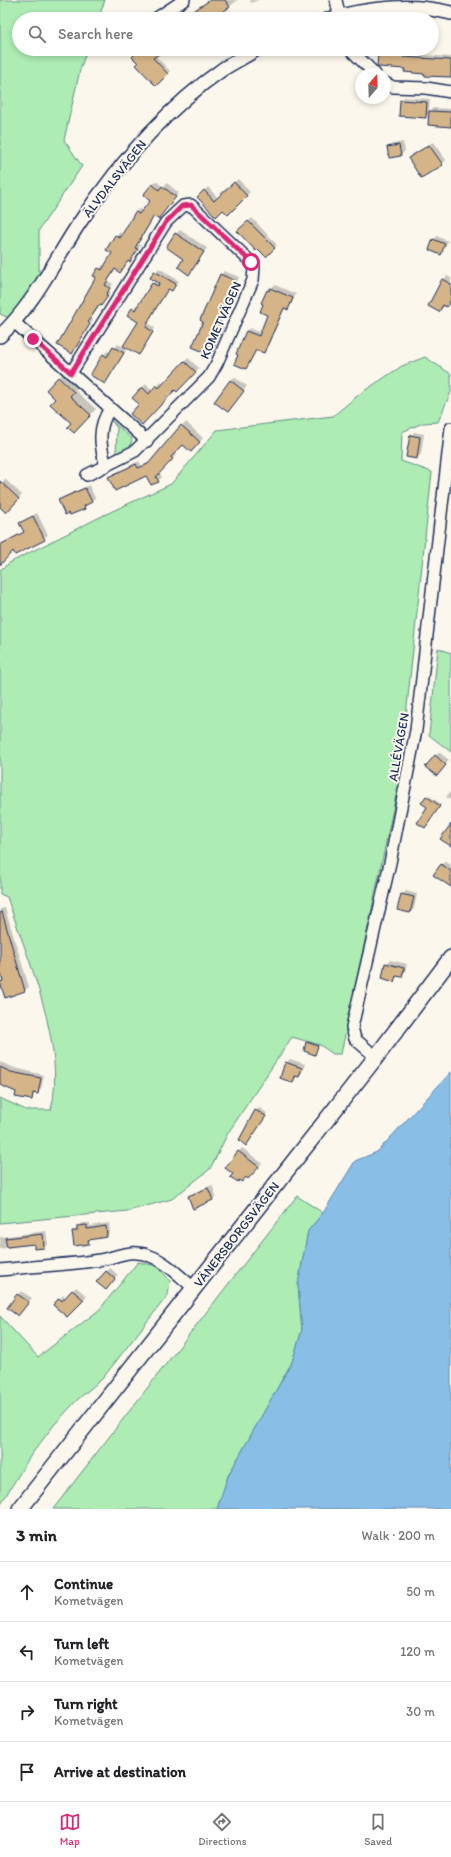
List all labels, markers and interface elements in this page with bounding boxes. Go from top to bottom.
search box [12,12,439,56]
icon: search [26,23,48,45]
text: Search here [58,25,133,43]
north arrow [355,68,391,104]
street label: ÄLVDALSVÄGEN [79,137,149,220]
route start [242,253,260,271]
street label: KOMETVÄGEN [197,279,244,361]
route end [24,330,42,348]
street label: ALLÉVÄGEN [385,712,412,783]
street label: VÄNERSBORGSVÄGEN [191,1179,282,1290]
text: 3 min [16,1525,57,1545]
text: Walk · 200 m [362,1528,435,1543]
text: Continue [54,1575,113,1593]
icon: ahead [16,1581,38,1603]
text: 50 m [406,1584,435,1599]
text: Kometvägen [54,1593,124,1608]
text: Turn left [54,1635,109,1653]
icon: left [16,1641,38,1663]
text: 120 m [400,1644,435,1659]
text: Kometvägen [54,1653,124,1668]
text: Turn right [54,1695,118,1713]
icon: right [16,1701,38,1723]
text: 30 m [406,1704,435,1719]
text: Kometvägen [54,1713,124,1728]
icon: arrive [16,1761,38,1783]
text: Arrive at destination [54,1763,186,1781]
tab: Map [59,1811,81,1848]
tab: Directions [198,1811,247,1848]
tab: Saved [364,1811,392,1848]

